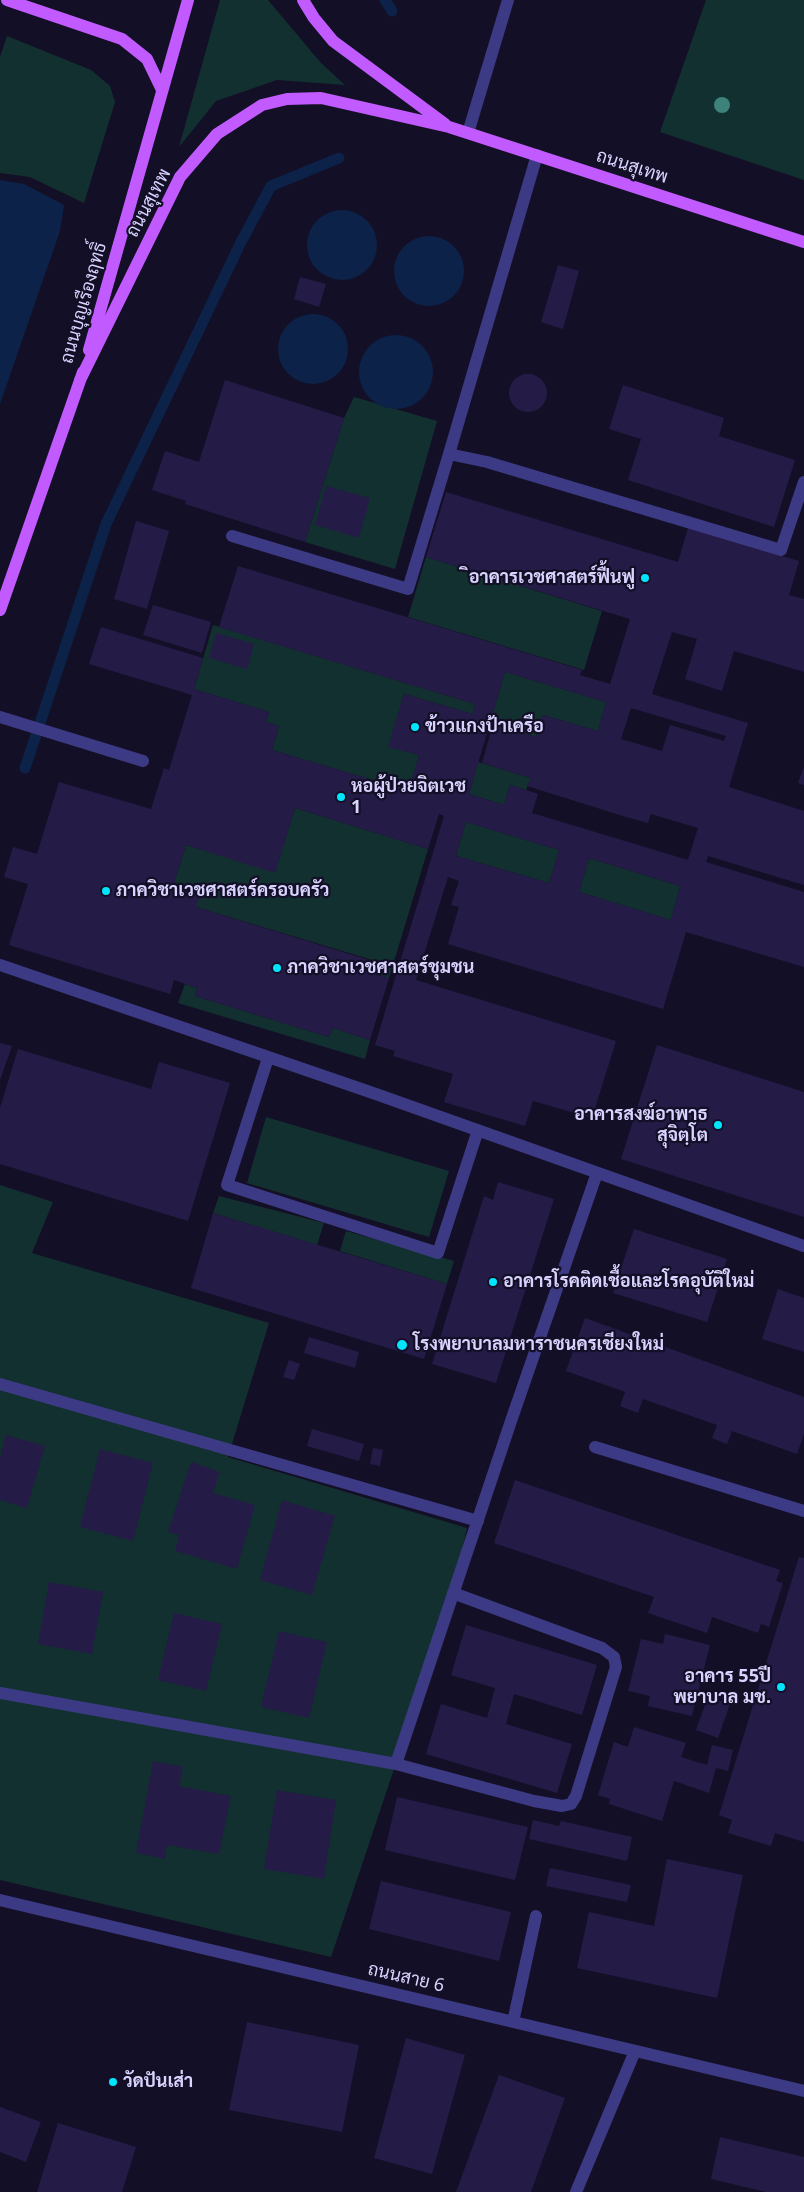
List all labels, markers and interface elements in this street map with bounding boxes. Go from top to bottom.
street label: ถนนสุเทพ [593,145,671,189]
street label: ถนนสุเทพ [122,165,176,241]
street label: ถนนบุญเรืองฤทธิ์ [56,240,112,366]
place label: ิอาคารเวชศาสตร์ฟื้นฟู [469,567,635,589]
marker: ิอาคารเวชศาสตร์ฟื้นฟู [639,572,651,584]
place label: ข้าวแกงป้าเครือ [425,716,544,738]
marker: ข้าวแกงป้าเครือ [409,721,421,733]
place label: หอผู้ป่วยจิตเวช 1 [351,776,466,819]
marker: หอผู้ป่วยจิตเวช 1 [335,791,347,803]
place label: ภาควิชาเวชศาสตร์ครอบครัว [116,880,329,902]
marker: ภาควิชาเวชศาสตร์ครอบครัว [100,885,112,897]
place label: ภาควิชาเวชศาสตร์ชุมชน [287,957,474,979]
marker: ภาควิชาเวชศาสตร์ชุมชน [271,962,283,974]
place label: อาคารสงฆ์อาพาธ สุจิตฺโต [574,1104,708,1146]
marker: อาคารสงฆ์อาพาธ สุจิตฺโต [712,1119,724,1131]
place label: อาคารโรคติดเชื้อและโรคอุบัติใหม่ [503,1271,754,1293]
marker: อาคารโรคติดเชื้อและโรคอุบัติใหม่ [487,1276,499,1288]
place label: โรงพยาบาลมหาราชนครเชียงใหม่ [413,1334,664,1356]
marker: โรงพยาบาลมหาราชนครเชียงใหม่ [395,1338,409,1352]
place label: อาคาร 55ปี พยาบาล มช. [673,1666,771,1708]
marker: อาคาร 55ปี พยาบาล มช. [775,1681,787,1693]
street label: ถนนสาย 6 [366,1959,446,1997]
place label: วัดปันเส่า [123,2071,193,2093]
marker: วัดปันเส่า [107,2076,119,2088]

